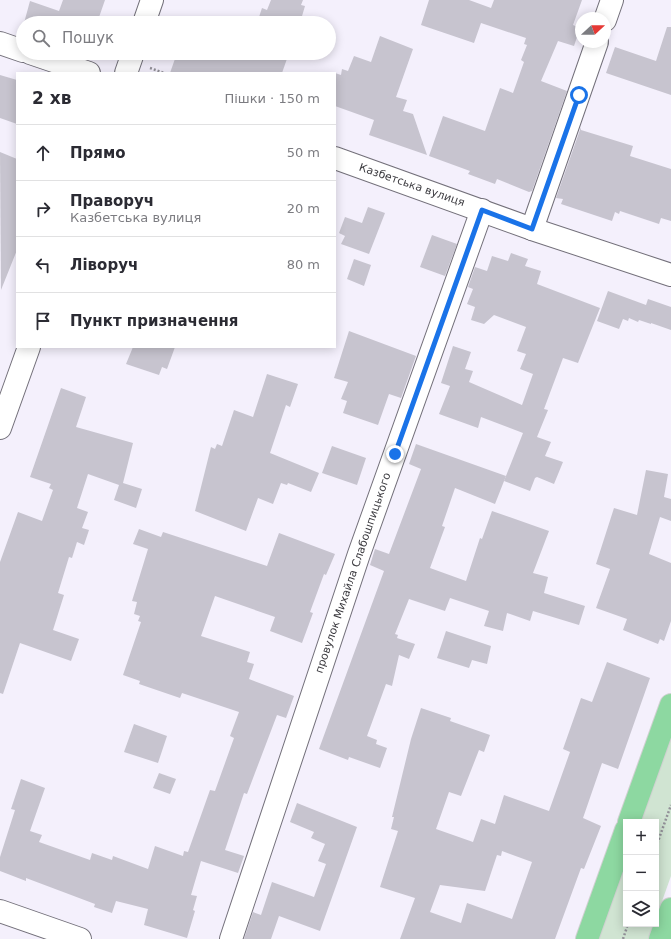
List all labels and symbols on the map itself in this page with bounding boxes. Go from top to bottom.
north arrow [575,12,611,48]
route start [570,86,588,104]
street label: Казбетська вулиця [357,161,467,209]
route end [386,445,404,463]
street label: провулок Михайла Слабошпицького [312,471,394,675]

